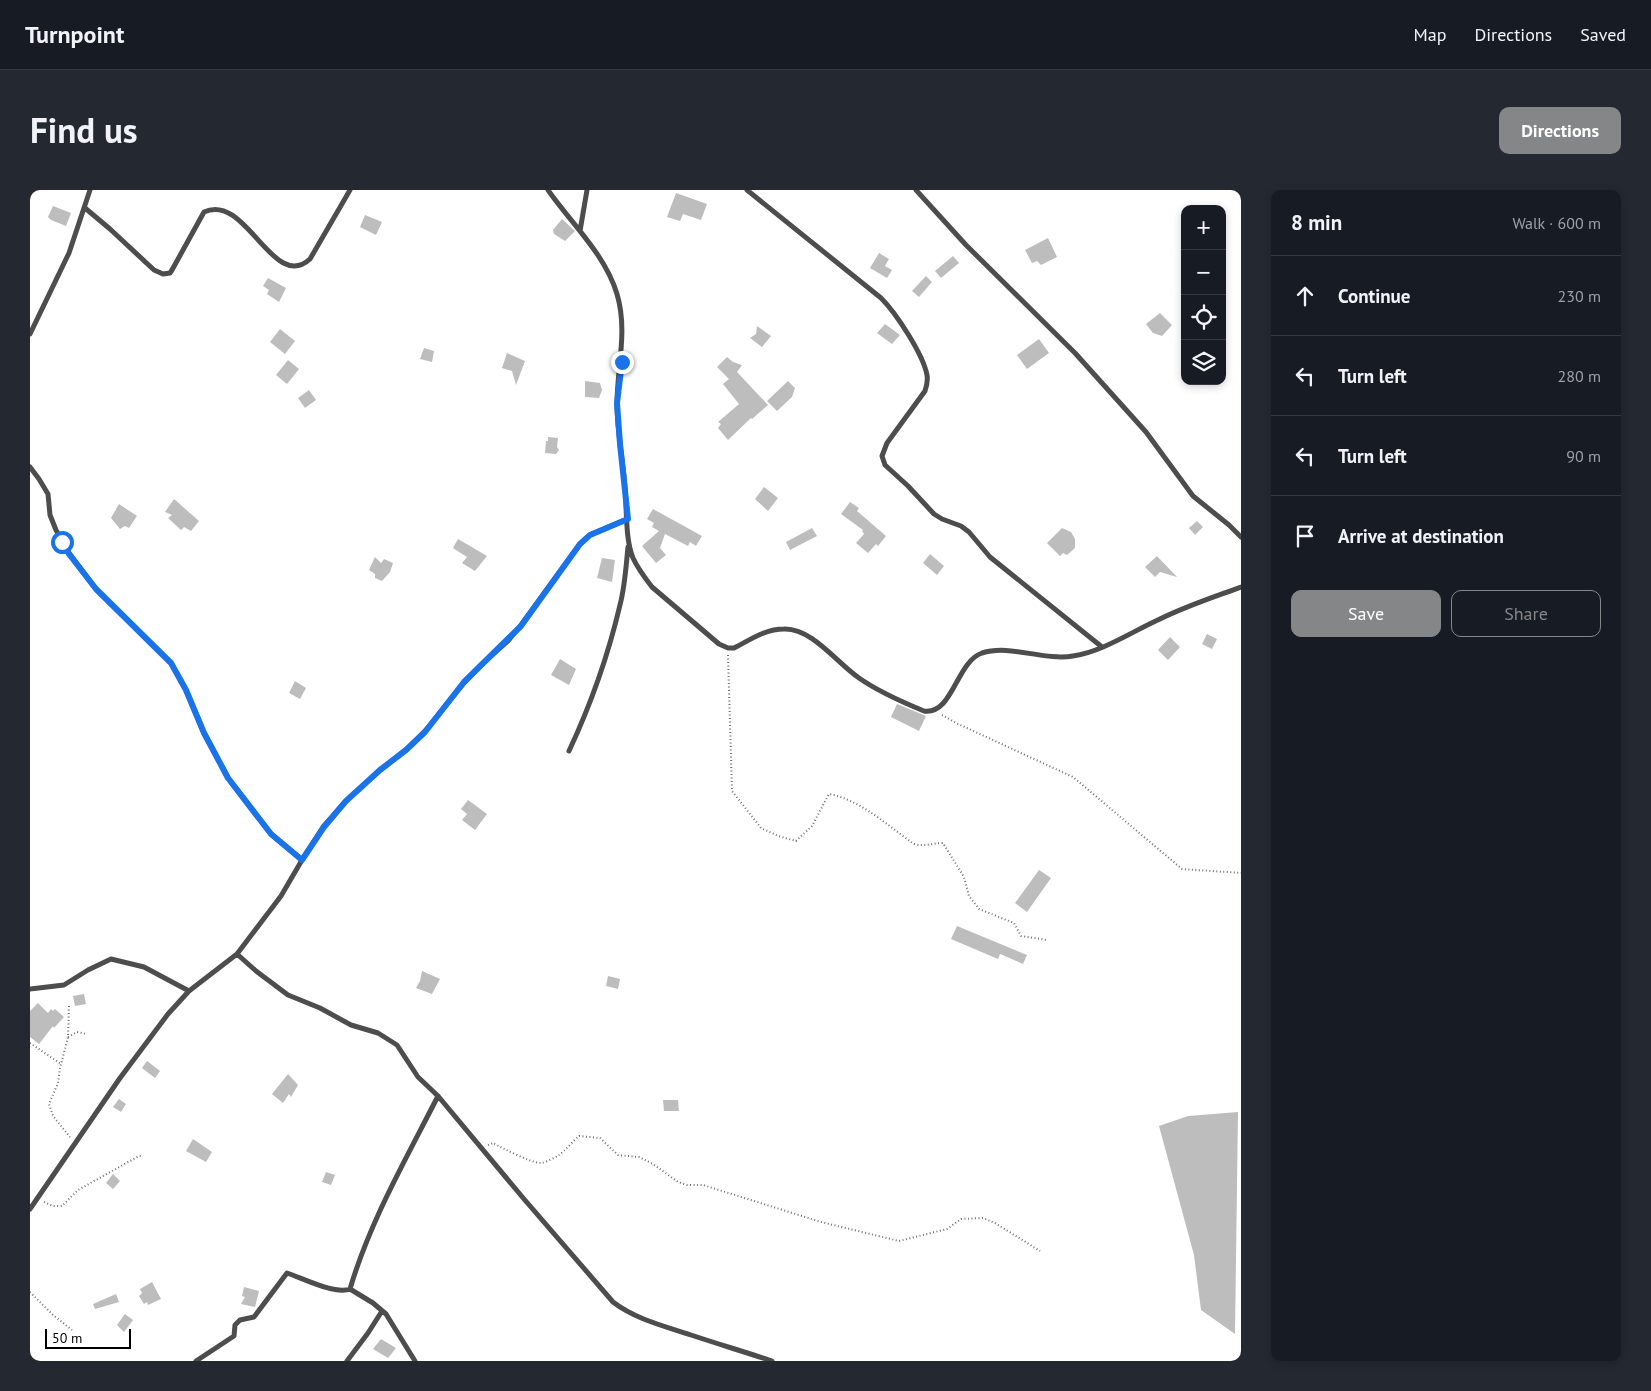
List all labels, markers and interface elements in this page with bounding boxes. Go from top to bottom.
text: Turnpoint [25,19,124,50]
text: Map [1414,23,1446,46]
text: Directions [1474,23,1552,46]
text: Saved [1580,23,1626,46]
text: Find us [30,107,138,153]
button: Directions [1499,107,1621,154]
map controls [1181,205,1226,385]
button: + [1181,205,1226,250]
text: 8 min [1291,209,1342,236]
text: Walk · 600 m [1512,213,1601,233]
button: − [1181,250,1226,295]
icon: ahead [1291,282,1319,310]
text: Continue [1338,284,1410,308]
text: 230 m [1558,286,1601,306]
button: locate [1181,295,1226,340]
button: layers [1181,340,1226,385]
route end [611,351,634,374]
icon: left [1291,362,1319,390]
text: Turn left [1338,364,1407,388]
text: 280 m [1558,366,1601,386]
icon: left [1291,442,1319,470]
text: Turn left [1338,444,1407,468]
text: 90 m [1566,446,1601,466]
icon: arrive [1291,522,1319,550]
text: Arrive at destination [1338,524,1504,548]
route start [51,531,74,554]
button: Save [1291,590,1441,637]
button: Share [1451,590,1601,637]
scale bar [45,1326,131,1349]
text: 50 m [52,1329,82,1347]

